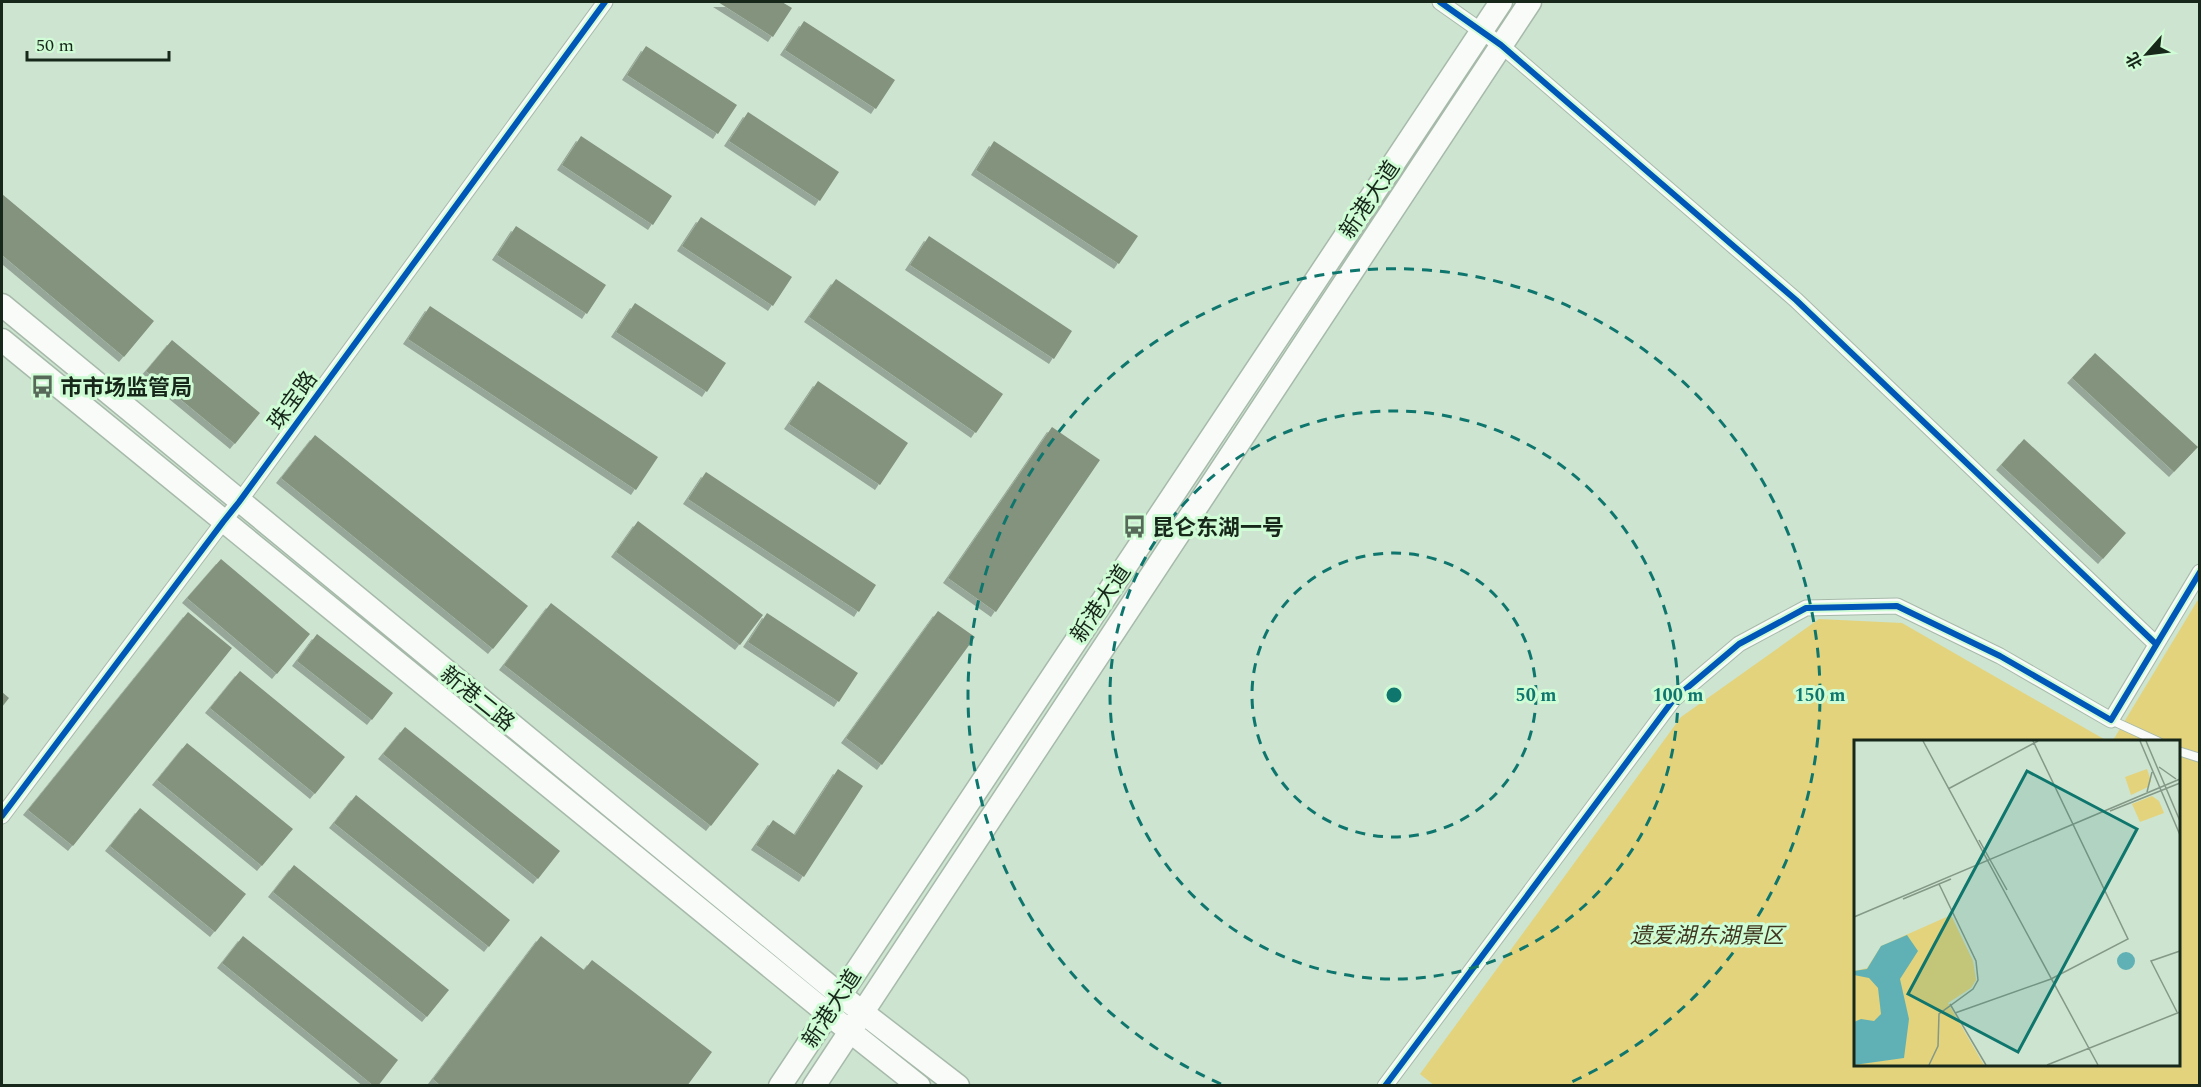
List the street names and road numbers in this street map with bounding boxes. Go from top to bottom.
street label: 新港大道 [1332,154,1409,246]
street label: 珠宝路 [260,364,326,437]
street label: 新港大道 [1063,558,1140,650]
street label: 新港二路 [432,659,522,740]
street label: 新港大道 [794,963,870,1055]

